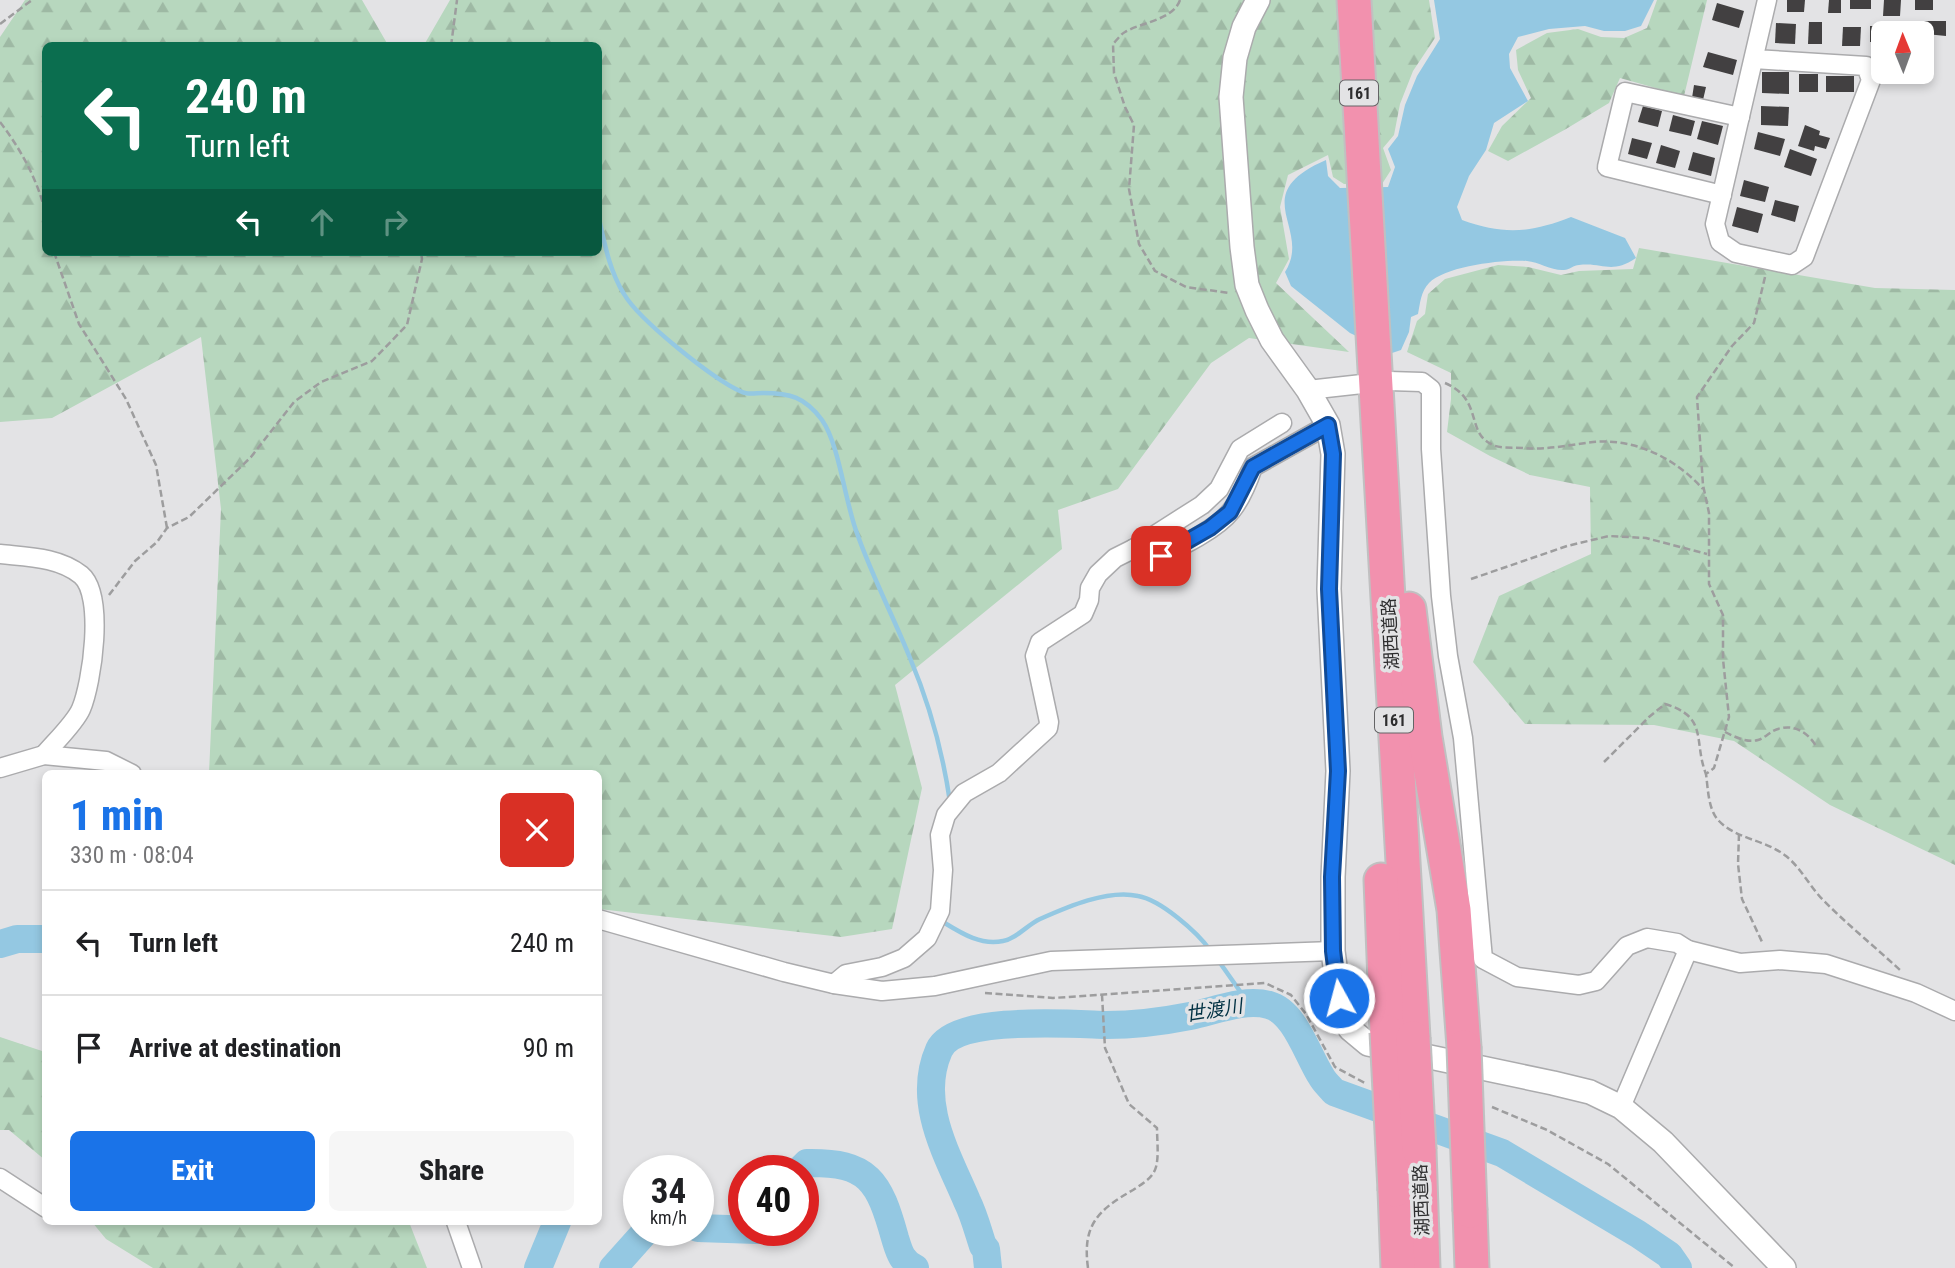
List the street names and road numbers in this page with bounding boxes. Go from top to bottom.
road number: 161 [1340,80,1378,106]
street label: 湖西道路 [1378,597,1402,671]
road number: 161 [1375,708,1413,733]
street label: 湖西道路 [1409,1164,1433,1236]

